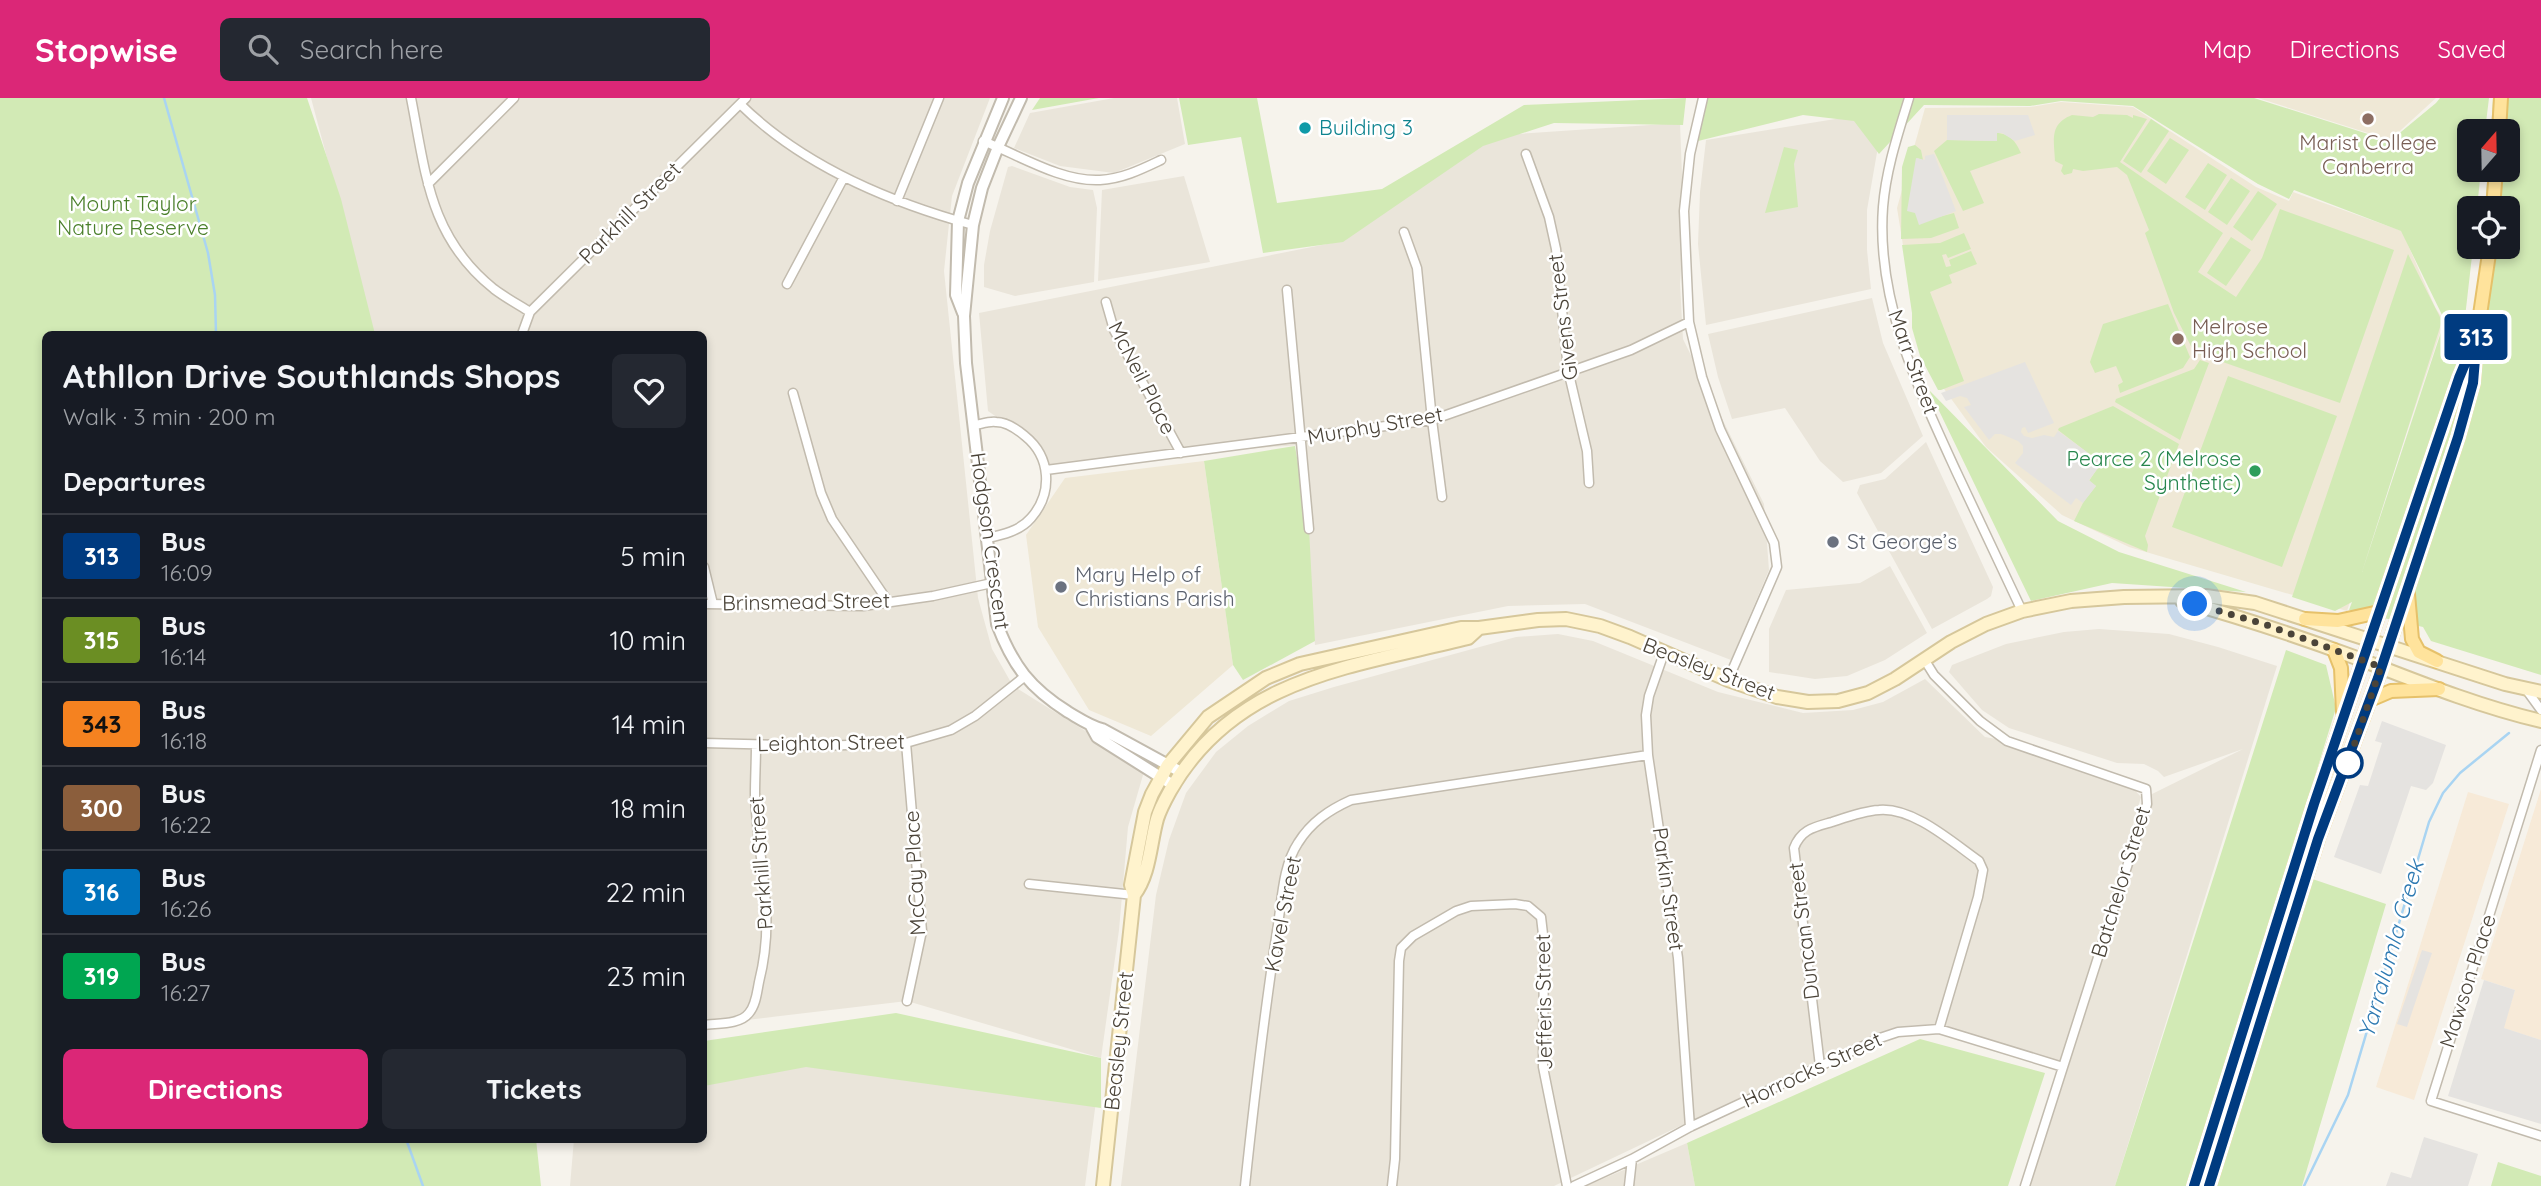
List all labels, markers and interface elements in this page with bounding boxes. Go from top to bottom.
search box [220,18,710,81]
text: Stopwise [35,29,178,70]
icon: search [244,30,282,68]
text: Search here [300,33,443,66]
text: Map [2203,34,2252,64]
text: Directions [2290,34,2400,64]
text: Saved [2438,34,2506,64]
marker: Marist College Canberra [2360,111,2376,127]
place label: Building 3 [1319,114,1413,140]
north arrow [2457,119,2520,182]
map controls [2457,119,2520,259]
marker: Building 3 [1297,120,1313,136]
place label: Marist College Canberra [2299,129,2437,179]
street label: Parkhill Street [573,156,686,269]
park label: Mount Taylor Nature Reserve [57,190,209,240]
button: locate [2457,196,2520,259]
street label: Givens Street [1541,252,1583,382]
street label: Marr Street [1883,306,1945,418]
place label: Melrose High School [2192,313,2307,363]
line badge: 313 [2436,314,2516,360]
street label: McNeil Place [1103,317,1182,438]
text: 313 [2458,322,2494,352]
marker: Melrose High School [2170,331,2186,347]
button: heart [612,354,686,428]
text: Athllon Drive Southlands Shops [63,355,560,396]
street label: Murphy Street [1305,400,1445,450]
text: Walk · 3 min · 200 m [63,402,276,431]
place label: Pearce 2 (Melrose Synthetic) [2067,445,2241,495]
street label: Hodgson Crescent [966,450,1016,631]
marker: Pearce 2 (Melrose Synthetic) [2247,463,2263,479]
text: Departures [63,465,206,498]
text: Bus [161,525,206,558]
place label: St George’s [1847,528,1957,554]
marker: St George’s [1825,534,1841,550]
text: 5 min [620,540,686,573]
text: 313 [84,541,119,571]
text: 16:09 [161,558,213,587]
place label: Mary Help of Christians Parish [1075,561,1235,611]
marker: Mary Help of Christians Parish [1053,579,1069,595]
your location [2177,586,2212,621]
street label: Brinsmead Street [722,587,890,615]
text: Bus [161,609,206,642]
text: 10 min [610,624,686,657]
text: 315 [83,625,120,655]
street label: Beasley Street [1640,631,1779,705]
text: 16:14 [161,642,206,671]
text: Bus [161,693,206,726]
text: 14 min [612,708,686,741]
text: 343 [82,709,121,739]
text: 16:18 [161,726,207,755]
street label: Leighton Street [757,728,905,756]
unlabelled marker [2333,748,2363,778]
text: Bus [161,777,206,810]
text: 18 min [611,792,686,825]
text: 300 [80,793,123,823]
street label: Parkhill Street [742,796,778,931]
street label: Batchelor Street [2085,803,2155,960]
text: 16:22 [161,810,212,839]
street label: McCay Place [898,810,930,936]
street label: Parkin Street [1647,826,1691,952]
street label: Kavel Street [1258,854,1306,974]
water label: Yarralumla Creek [2351,855,2430,1041]
text: Bus [161,861,206,894]
street label: Duncan Street [1782,861,1824,1001]
text: 22 min [606,876,686,909]
text: 316 [84,877,119,907]
text: 16:26 [161,894,211,923]
street label: Mawson Place [2433,911,2501,1051]
street label: Jefferis Street [1529,934,1557,1070]
text: Bus [161,945,206,978]
text: 23 min [607,960,686,993]
text: 319 [84,961,119,991]
street label: Beasley Street [1098,970,1138,1112]
text: 16:27 [161,978,210,1007]
street label: Horrocks Street [1738,1025,1886,1113]
button: Directions [63,1049,368,1129]
button: Tickets [382,1049,686,1129]

